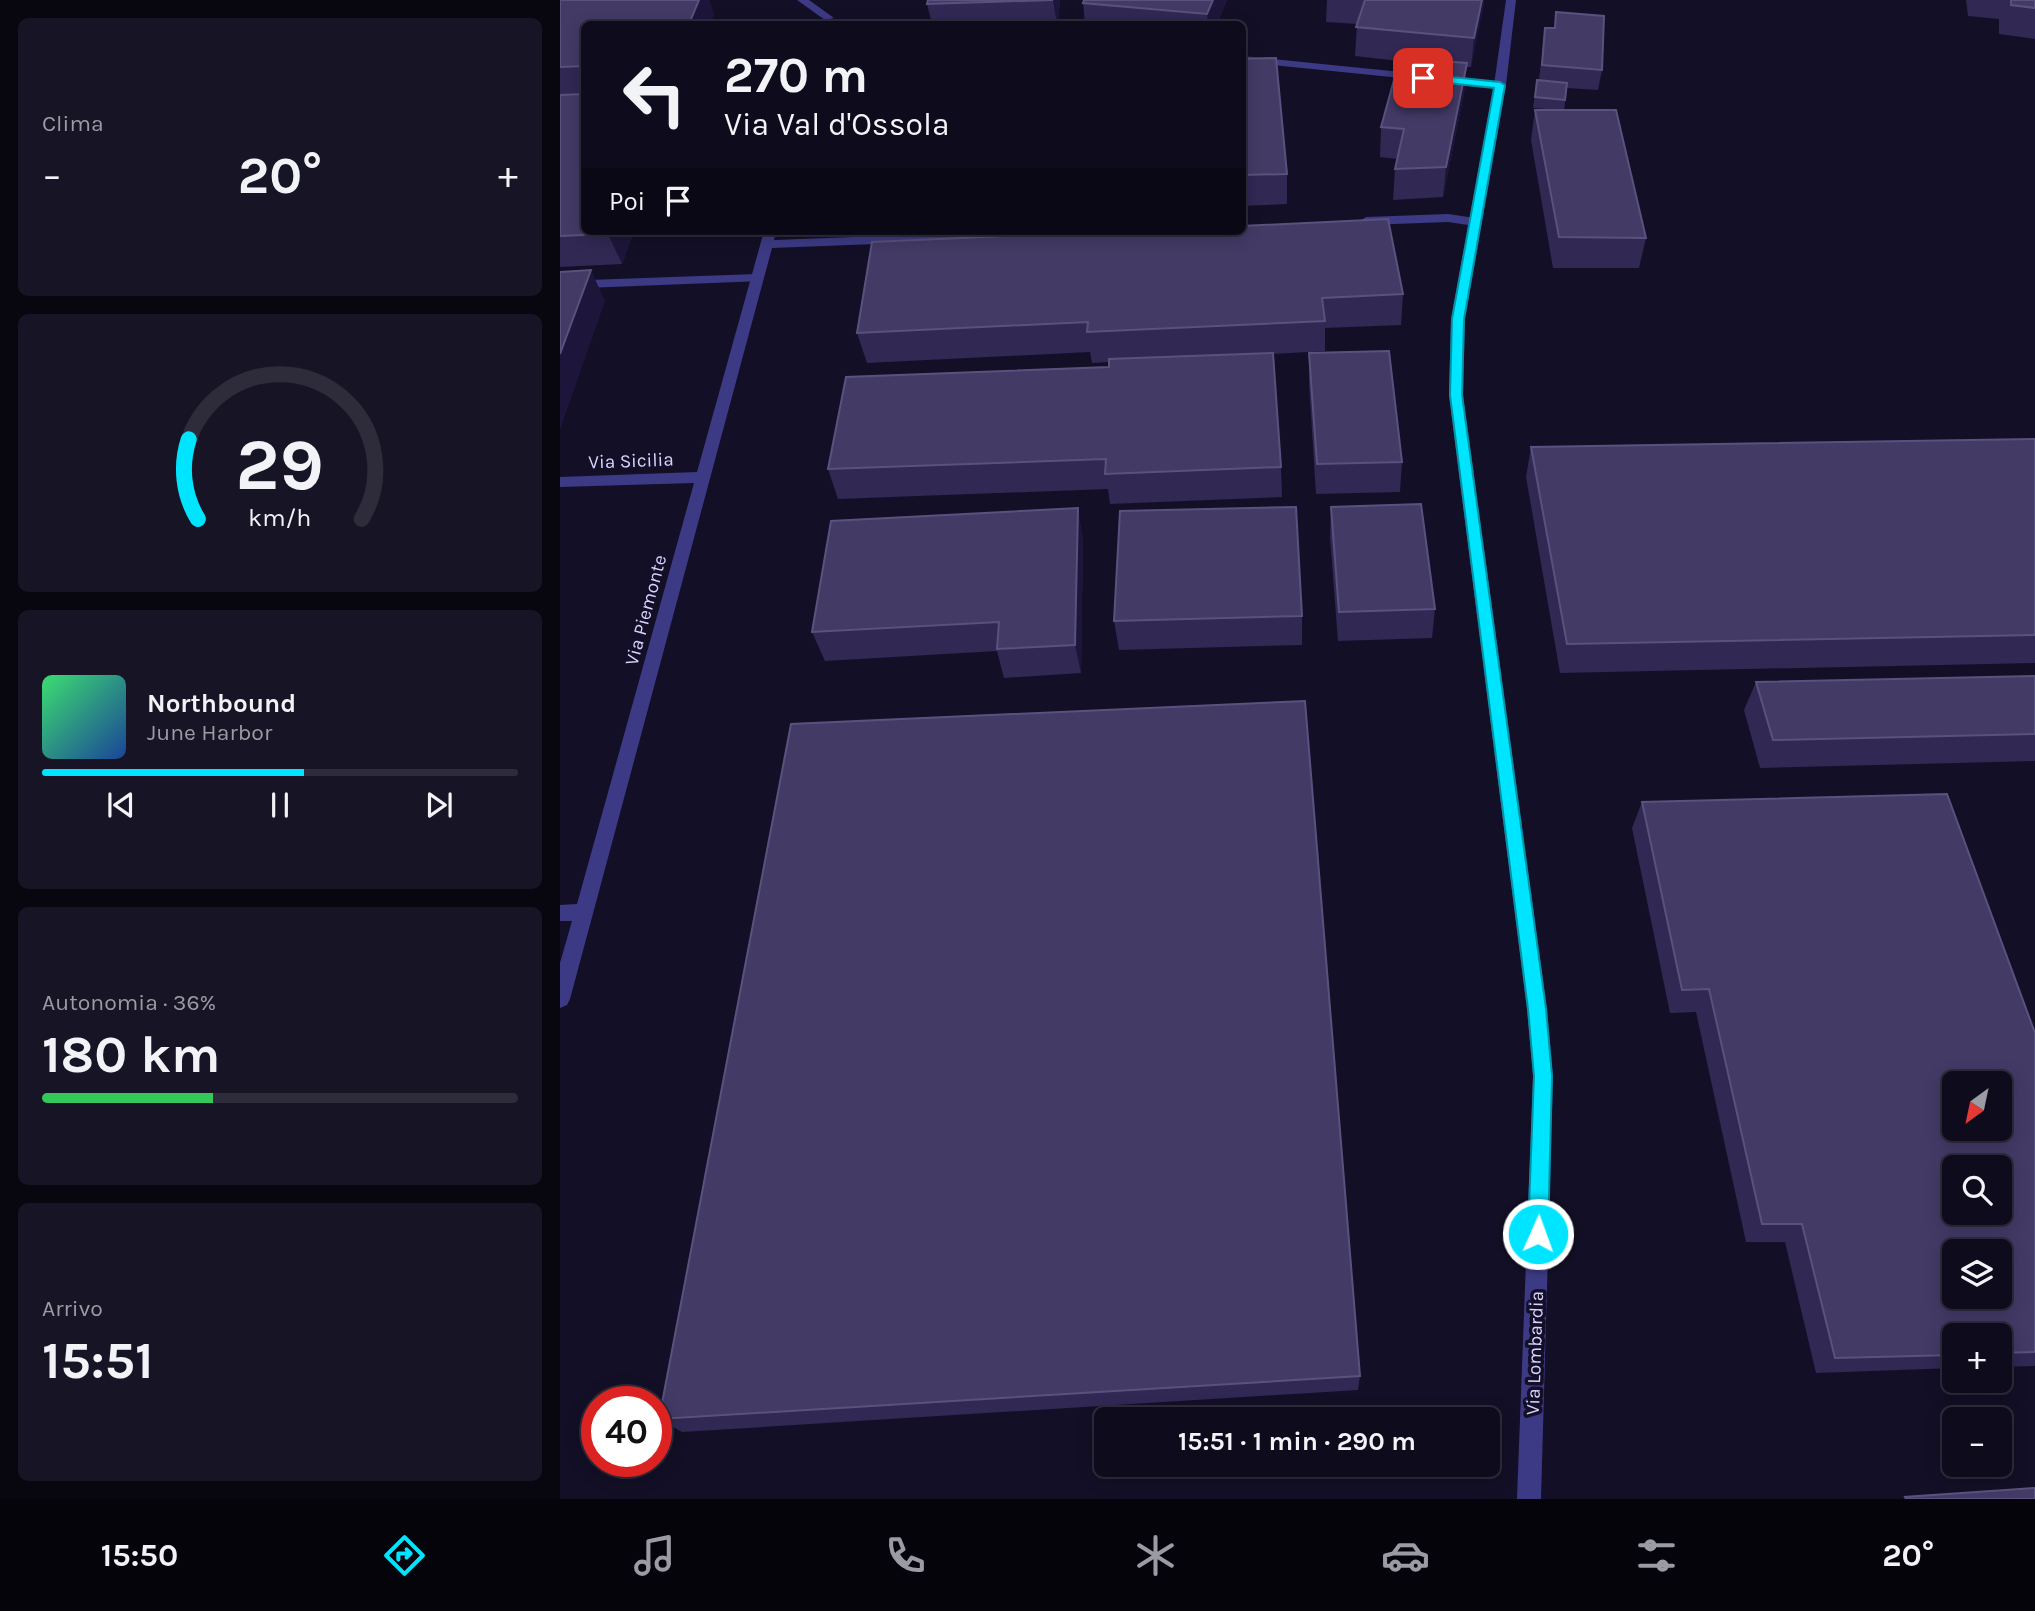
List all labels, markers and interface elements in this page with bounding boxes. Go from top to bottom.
text: 270 m [724,47,868,104]
pin [1393,48,1453,108]
icon: left [609,49,700,140]
icon: arrive [1404,59,1442,97]
text: Via Val d'Ossola [724,106,950,143]
text: Clima [42,110,104,137]
text: 20° [238,145,322,206]
text: − [42,153,62,198]
text: + [498,153,518,198]
icon: arrive [659,182,697,220]
text: Poi [609,186,645,217]
text: 29 [236,423,324,508]
street label: Via Sicilia [588,449,674,473]
text: km/h [248,503,312,532]
street label: Via Piemonte [621,552,671,668]
text: Northbound [147,688,296,719]
text: June Harbor [147,719,272,746]
icon: previous [102,786,140,824]
icon: pause [261,786,299,824]
icon: next [420,786,458,824]
text: Autonomia · 36% [42,989,216,1016]
text: 180 km [42,1024,220,1085]
north arrow [1942,1071,2012,1141]
map controls [1942,1071,2012,1477]
button: search [1942,1155,2012,1225]
position arrow [1501,1197,1575,1271]
button: layers [1942,1239,2012,1309]
street label: Via Lombardia [1522,1291,1548,1416]
text: Arrivo [42,1295,103,1322]
button: + [1942,1323,2012,1393]
text: 15:51 [42,1330,154,1391]
speed limit sign: 40 [581,1386,672,1477]
button: − [1942,1407,2012,1477]
text: 15:51 · 1 min · 290 m [1178,1426,1416,1457]
icon: directions [380,1531,429,1580]
icon: music [630,1531,679,1580]
icon: phone [881,1531,930,1580]
icon: climate [1131,1531,1180,1580]
icon: car [1381,1531,1430,1580]
icon: filters [1632,1531,1681,1580]
text: 15:50 [101,1537,178,1574]
text: 20° [1882,1537,1934,1574]

